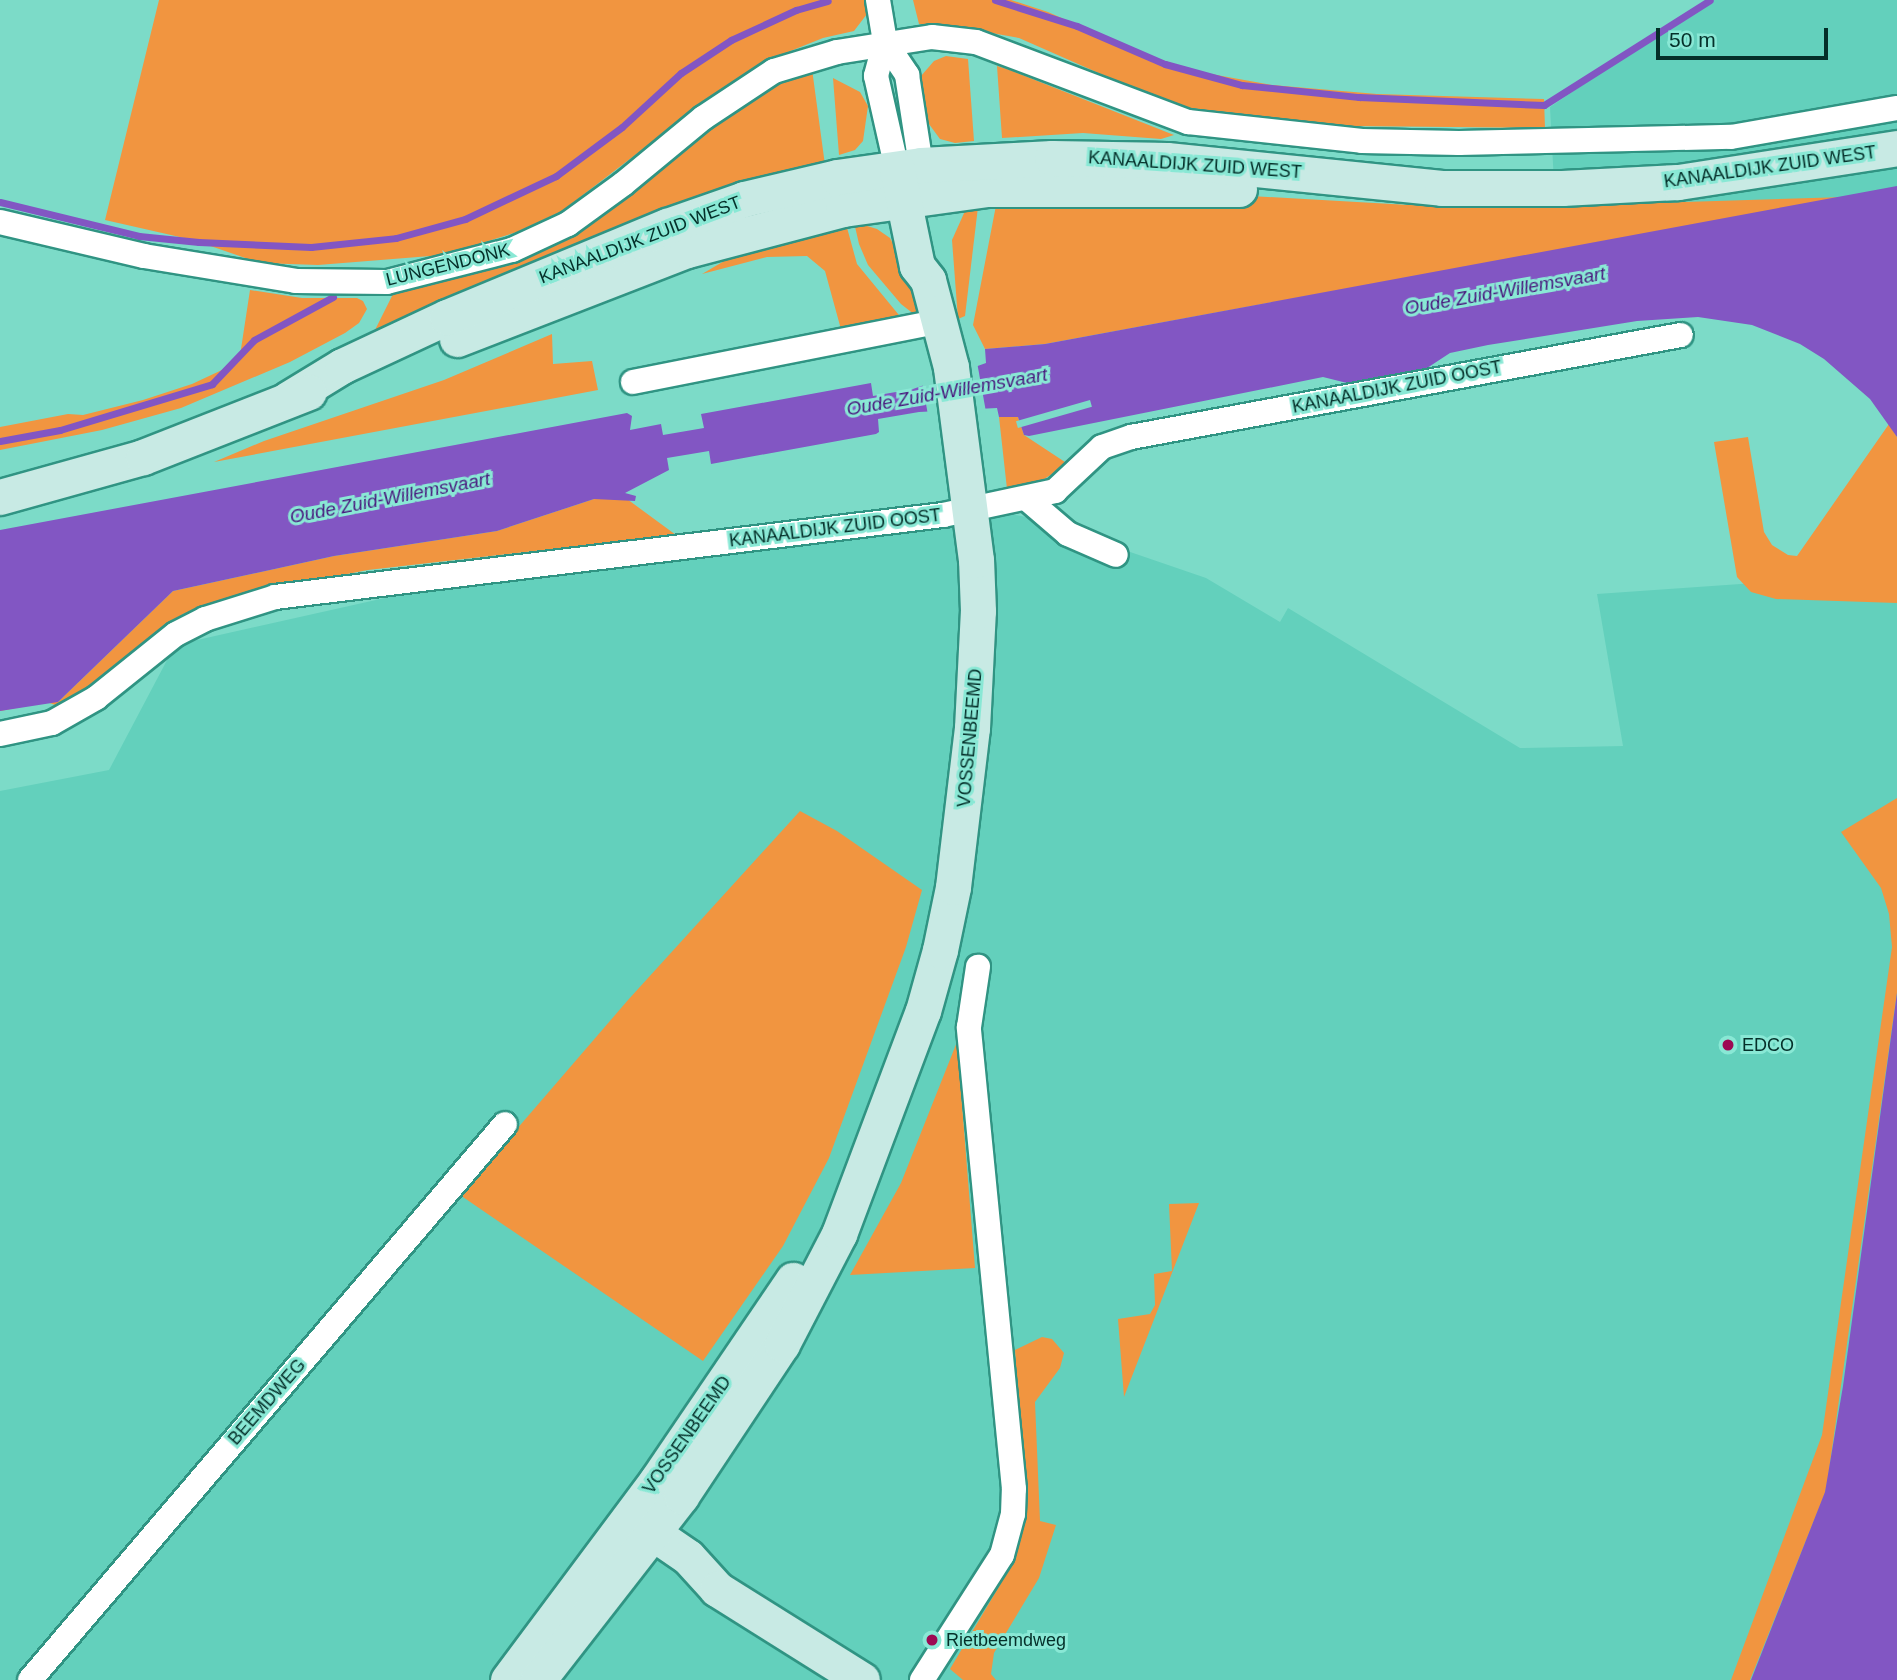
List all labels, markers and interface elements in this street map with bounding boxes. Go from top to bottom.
scale bar [1659,14,1830,58]
text: 50 m [1669,28,1716,51]
street label: KANAALDIJK ZUID WEST [1663,141,1877,193]
street label: KANAALDIJK ZUID WEST [1087,147,1303,183]
street label: KANAALDIJK ZUID WEST [536,192,744,288]
street label: LUNGENDONK [384,239,512,291]
water label: Oude Zuid-Willemsvaart [1403,262,1607,320]
street label: KANAALDIJK ZUID OOST [1290,356,1504,418]
water label: Oude Zuid-Willemsvaart [845,363,1049,421]
water label: Oude Zuid-Willemsvaart [288,467,492,529]
street label: KANAALDIJK ZUID OOST [728,504,942,552]
street label: VOSSENBEEMD [953,668,987,808]
place label: EDCO [1742,1034,1794,1056]
marker: EDCO [1720,1037,1736,1053]
street label: BEEMDWEG [224,1355,310,1449]
street label: VOSSENBEEMD [638,1372,736,1498]
place label: Rietbeemdweg [946,1629,1066,1651]
marker: Rietbeemdweg [924,1632,940,1648]

